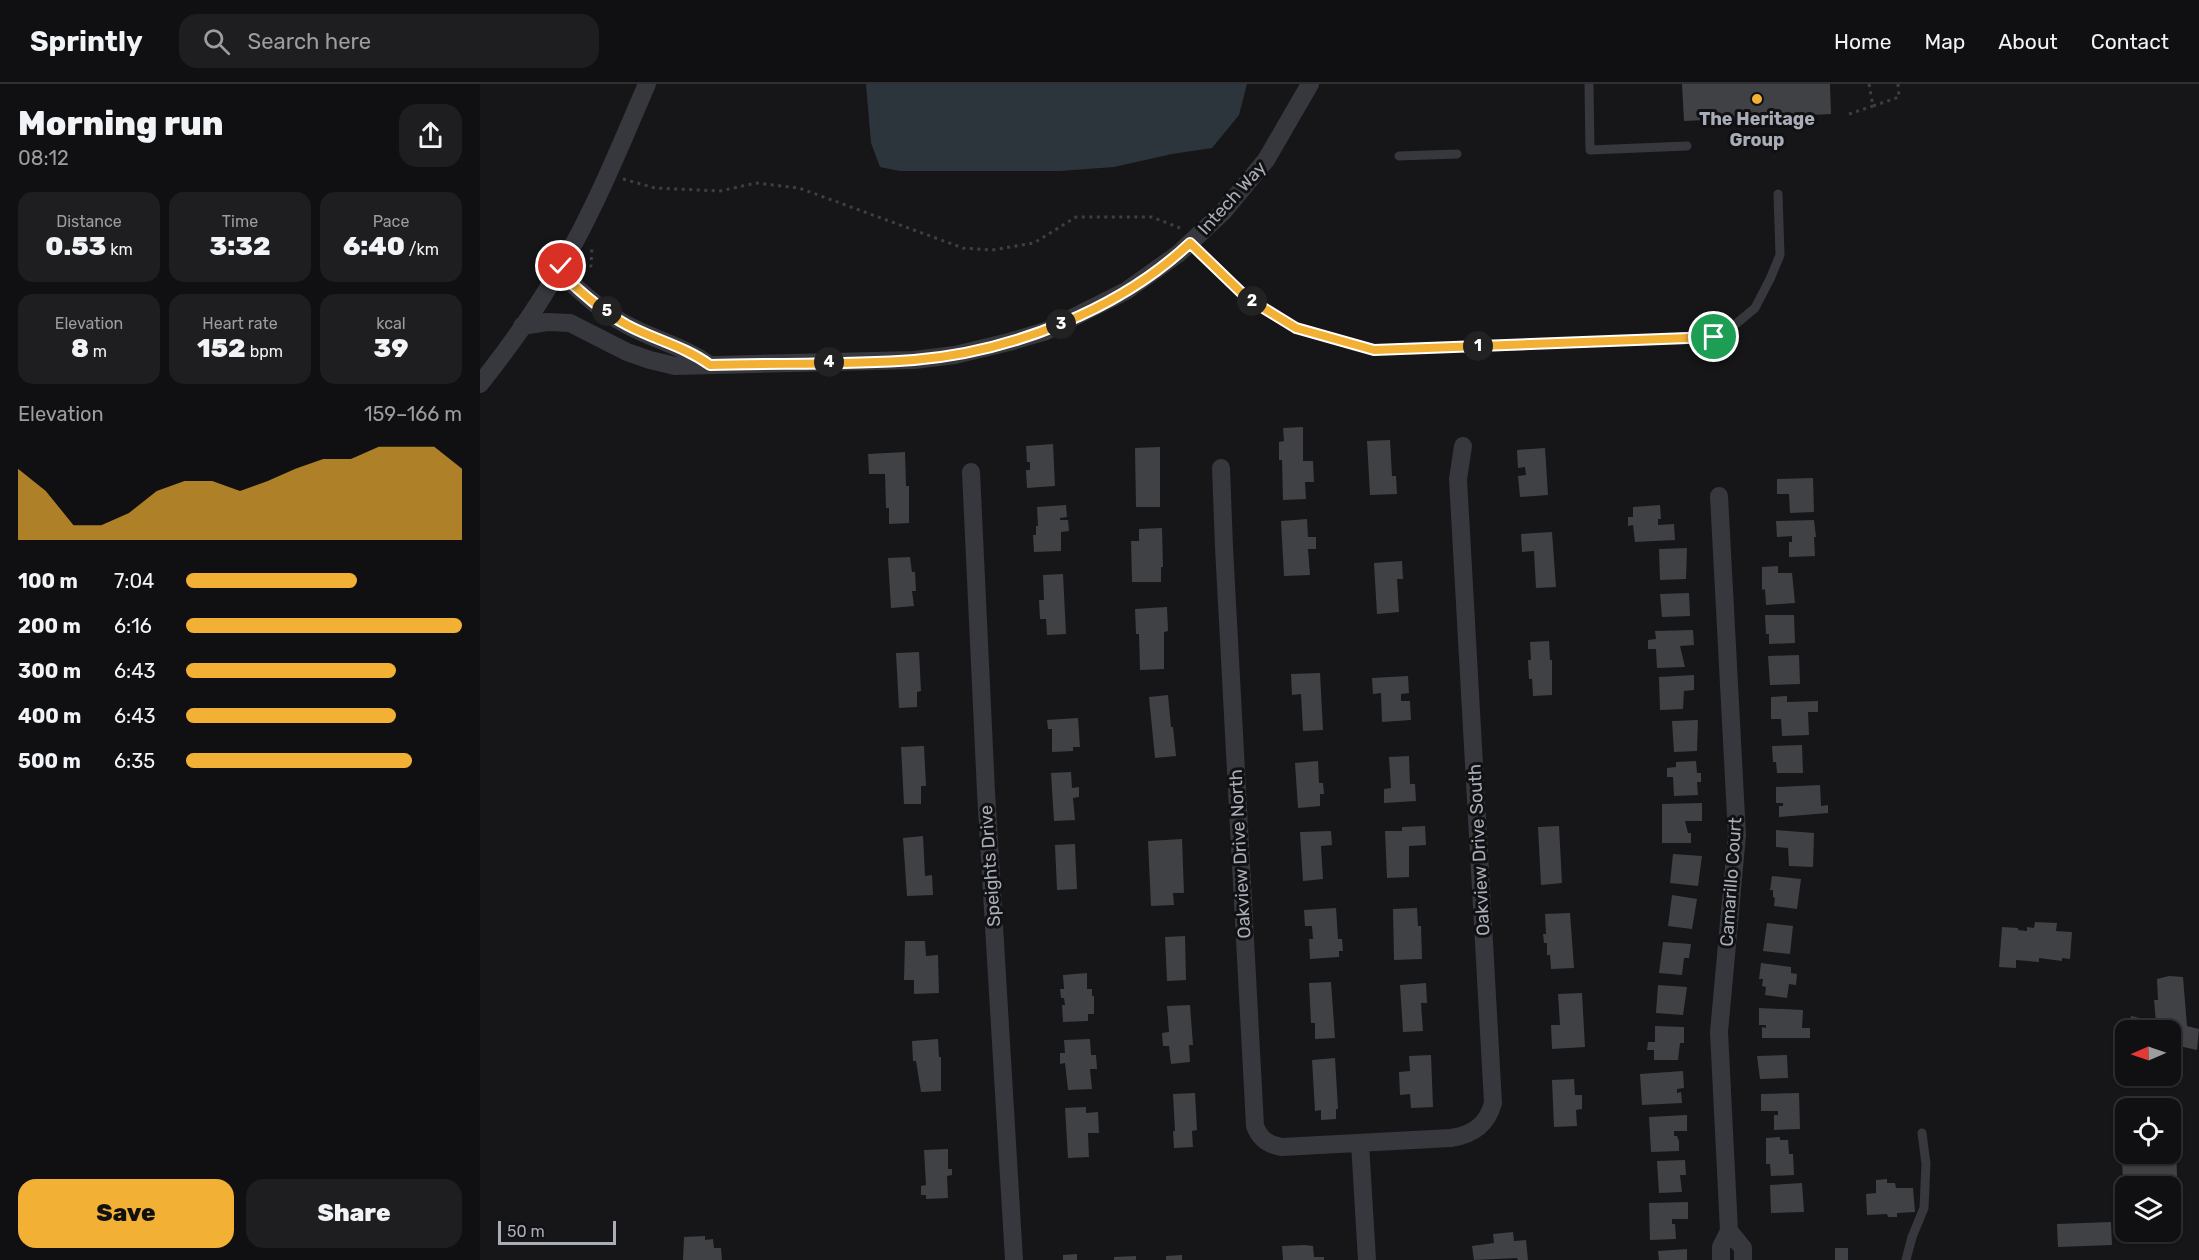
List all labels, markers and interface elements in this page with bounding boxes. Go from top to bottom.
search box [179,14,599,68]
text: Sprintly [30,25,143,58]
icon: search [200,25,233,58]
text: Search here [248,28,371,55]
text: Home [1834,29,1891,54]
text: Map [1924,29,1965,54]
text: About [1998,29,2058,54]
text: Contact [2091,29,2169,54]
marker: The Heritage Group [1750,92,1764,106]
text: Morning run [18,104,223,143]
button: share [399,104,462,167]
place label: The Heritage Group [1699,108,1815,151]
text: 08:12 [18,146,69,170]
street label: Intech Way [1193,157,1271,239]
text: Distance [56,212,122,231]
text: Time [222,212,258,231]
text: Pace [373,212,409,231]
text: 0.53 [45,231,106,262]
text: 3:32 [209,231,271,262]
text: 6:40 [343,231,405,262]
text: km [106,240,133,259]
text: /km [405,240,439,259]
pin [535,240,586,291]
icon: check [544,249,577,282]
pin: 2 [1237,286,1267,316]
text: 2 [1247,291,1257,310]
pin: 5 [592,296,622,326]
text: 5 [602,301,612,320]
pin: 3 [1046,309,1076,339]
pin [1688,311,1739,362]
text: Elevation [55,314,123,333]
text: Heart rate [202,314,278,333]
text: kcal [376,314,406,333]
text: 3 [1056,314,1066,333]
icon: arrive [1697,320,1730,353]
pin: 1 [1463,331,1493,361]
text: 8 [71,333,89,364]
text: 152 [197,333,246,364]
text: 39 [374,333,409,364]
text: 1 [1474,336,1482,355]
text: m [89,342,107,361]
text: bpm [246,342,283,361]
pin: 4 [814,347,844,377]
text: 4 [824,352,834,371]
text: Elevation [18,402,104,426]
text: 159–166 m [364,402,462,426]
text: 100 m [18,569,78,593]
text: 7:04 [114,569,155,593]
text: 200 m [18,614,81,638]
text: 6:16 [114,614,152,638]
text: 300 m [18,659,81,683]
text: 6:43 [114,659,156,683]
text: 400 m [18,704,81,728]
text: 6:43 [114,704,156,728]
text: 500 m [18,749,81,773]
text: 6:35 [114,749,155,773]
street label: Oakview Drive South [1464,763,1494,937]
street label: Oakview Drive North [1225,769,1255,939]
street label: Speights Drive [975,804,1005,928]
street label: Camarillo Court [1716,817,1746,947]
north arrow [2115,1020,2181,1086]
map controls [2115,1020,2181,1242]
button: locate [2115,1098,2181,1164]
button: layers [2115,1176,2181,1242]
button: Save [18,1179,234,1248]
button: Share [246,1179,462,1248]
scale bar [498,1218,616,1246]
text: 50 m [507,1222,545,1241]

